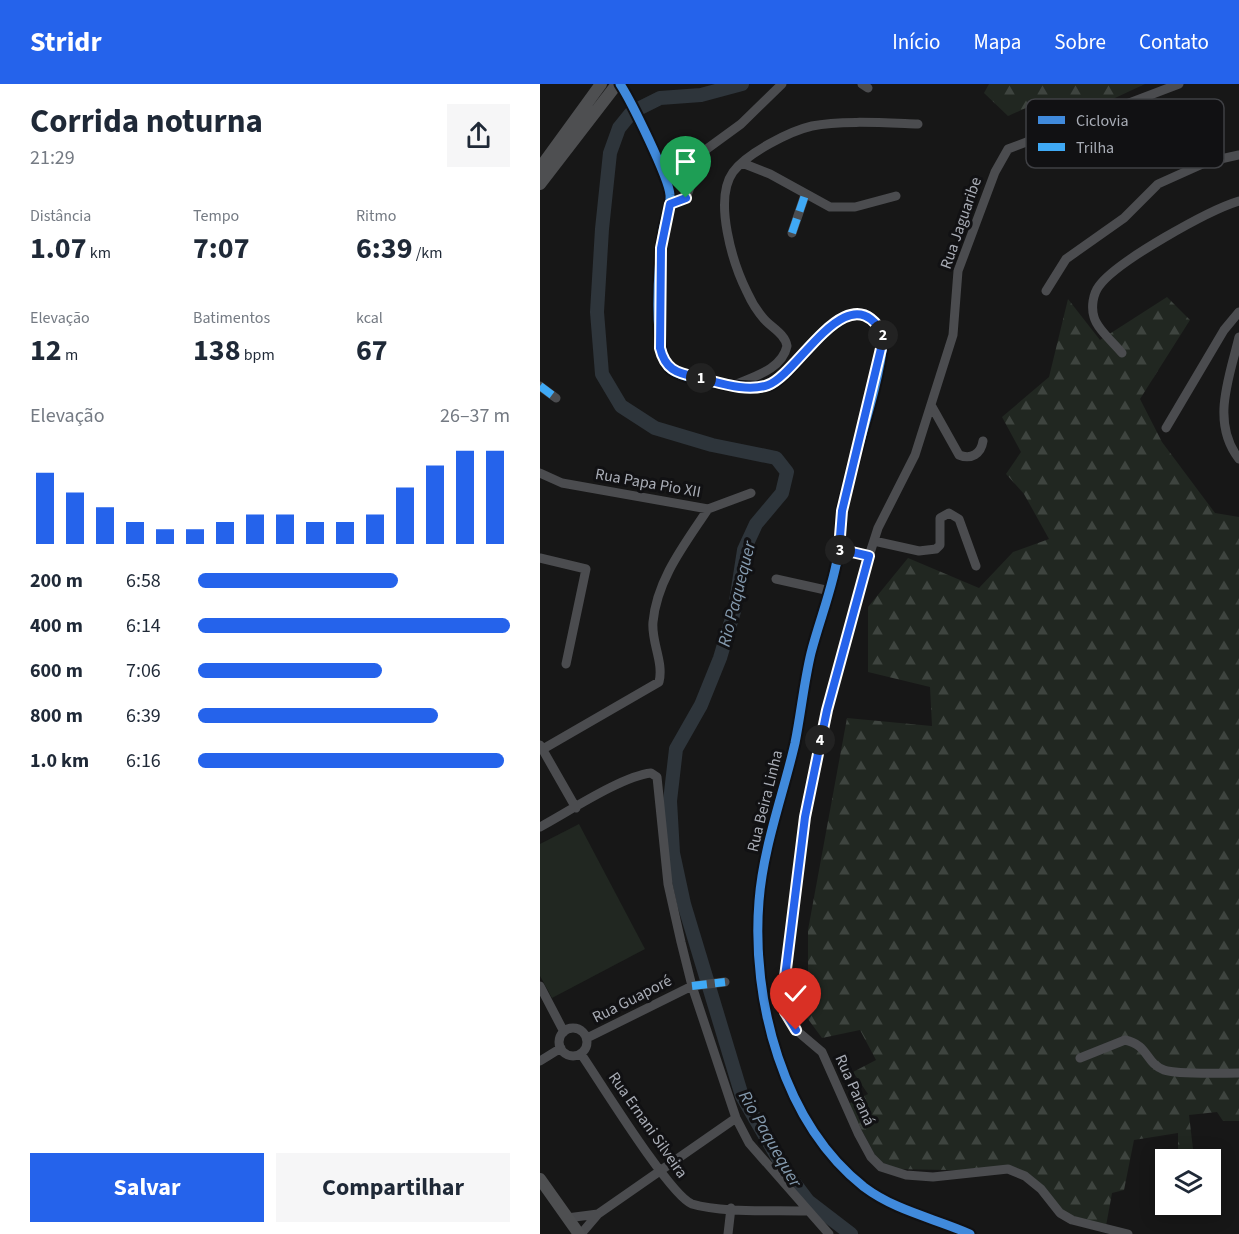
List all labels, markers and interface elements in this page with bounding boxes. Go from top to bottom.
text: Stridr [30,22,102,62]
text: Início [892,27,940,57]
text: Mapa [973,27,1021,57]
text: Sobre [1054,27,1106,57]
text: Contato [1139,27,1209,57]
text: Corrida noturna [30,98,263,145]
legend [1026,99,1224,168]
button: share [447,104,510,167]
text: Ciclovia [1076,110,1129,132]
pin [660,136,711,198]
text: Trilha [1076,137,1114,159]
text: 21:29 [30,144,75,172]
icon: arrive [669,145,702,178]
street label: Rua Jaguaribe [935,174,987,272]
text: Distância [30,205,91,227]
text: Tempo [193,205,239,227]
text: Ritmo [356,205,396,227]
text: 1.07 [30,227,87,270]
text: 7:07 [193,227,250,270]
text: 6:39 [356,227,413,270]
text: km [87,242,111,264]
text: /km [413,242,443,264]
text: Elevação [30,307,90,329]
text: Batimentos [193,307,270,329]
text: kcal [356,307,383,329]
pin: 2 [868,320,898,350]
text: 2 [879,324,887,346]
text: 12 [30,329,62,372]
text: 138 [193,329,241,372]
text: 67 [356,329,388,372]
text: m [62,344,78,366]
text: bpm [241,344,275,366]
pin: 1 [686,363,716,393]
text: 1 [697,367,705,389]
text: Elevação [30,402,105,430]
text: 26–37 m [440,402,510,430]
street label: Rua Papa Pio XII [593,463,703,503]
pin: 3 [825,535,855,565]
water label: Rio Paquequer [712,538,762,649]
text: 3 [836,539,844,561]
text: 200 m [30,567,83,595]
text: 6:58 [126,567,161,595]
text: 400 m [30,612,83,640]
text: 6:14 [126,612,161,640]
text: 600 m [30,657,83,685]
text: 7:06 [126,657,161,685]
text: 800 m [30,702,83,730]
text: 6:39 [126,702,161,730]
pin: 4 [805,725,835,755]
text: 4 [816,729,824,751]
text: 1.0 km [30,747,89,775]
text: 6:16 [126,747,161,775]
street label: Rua Beira Linha [742,748,788,854]
pin [770,968,821,1030]
street label: Rua Guaporé [588,970,676,1028]
icon: check [779,977,812,1010]
street label: Rua Paraná [830,1051,880,1129]
street label: Rua Ernani Silveira [603,1068,693,1182]
water label: Rio Paquequer [732,1086,808,1193]
map controls [1155,1149,1221,1215]
button: layers [1155,1149,1221,1215]
button: Salvar [30,1153,264,1222]
button: Compartilhar [276,1153,510,1222]

